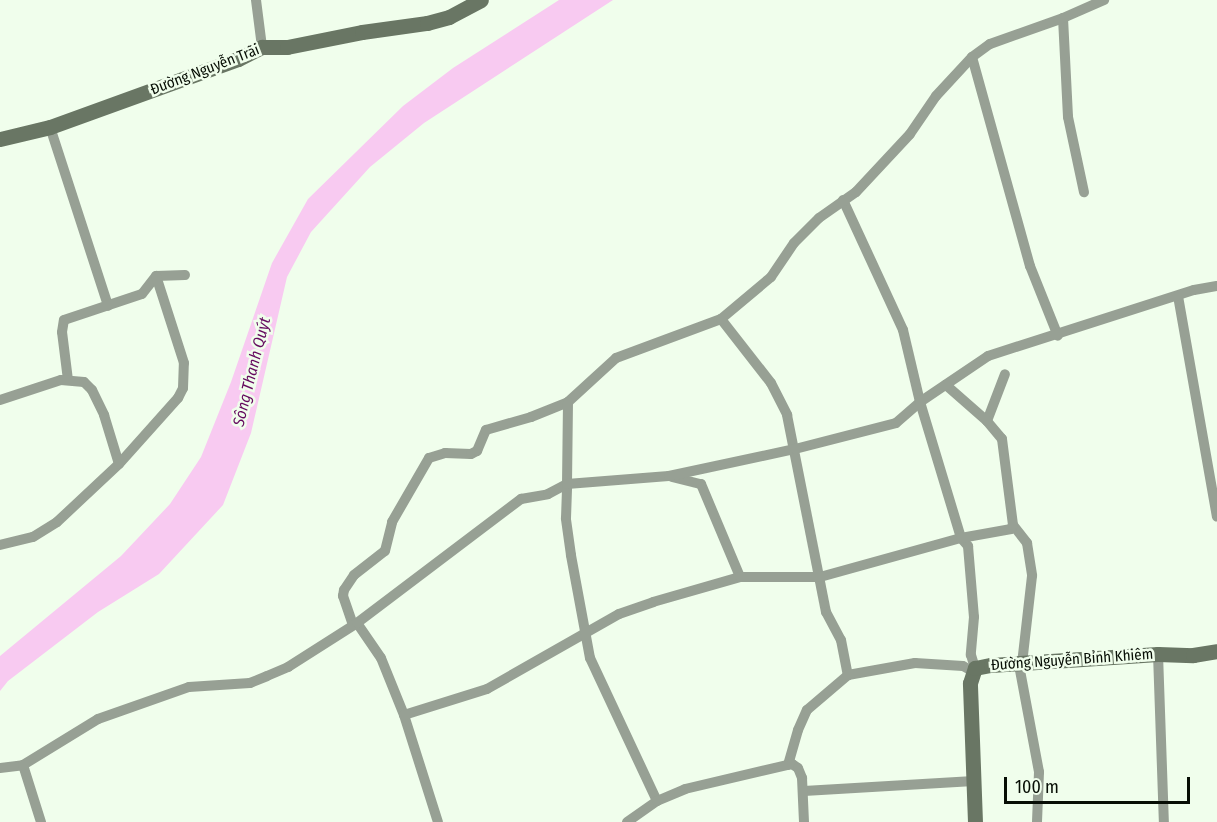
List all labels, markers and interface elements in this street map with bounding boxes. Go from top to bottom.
street label: Đường Nguyễn Trãi [148,41,262,99]
water label: Sông Thanh Quýt [229,316,275,428]
street label: Đường Nguyễn Bỉnh Khiêm [990,645,1154,675]
scale bar [1007,765,1193,803]
text: 100 m [1015,776,1059,798]

